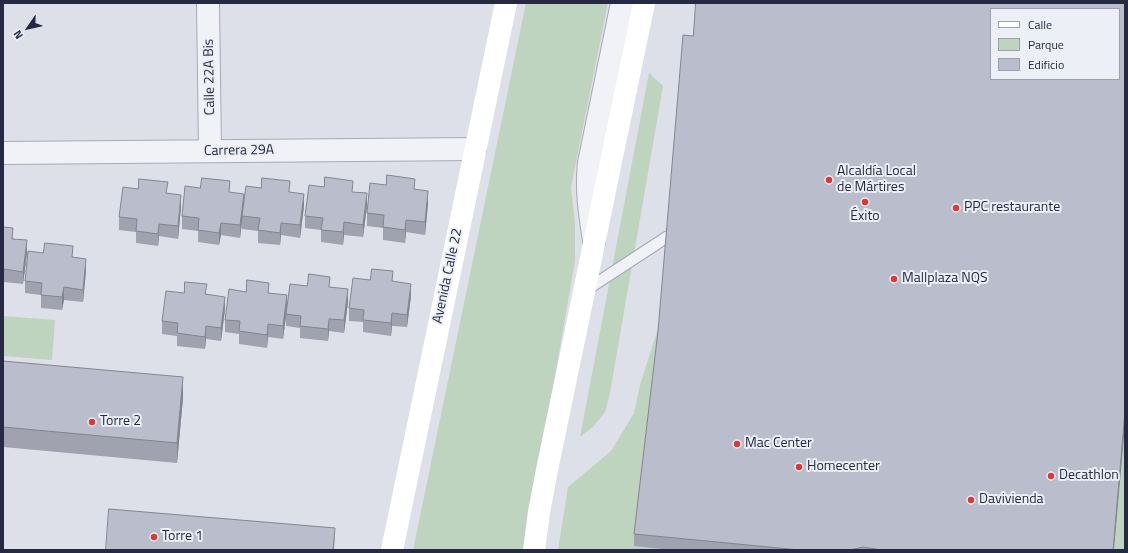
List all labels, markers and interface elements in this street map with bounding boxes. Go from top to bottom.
north arrow [8,8,48,48]
legend [990,8,1120,80]
text: Calle [1028,15,1052,34]
text: N [9,27,27,42]
text: Parque [1028,35,1064,54]
street label: Calle 22A Bis [201,39,219,115]
text: Edificio [1028,55,1064,74]
street label: Carrera 29A [204,142,274,160]
place label: Alcaldía Local de Mártires [837,164,916,196]
marker: Alcaldía Local de Mártires [824,175,834,185]
marker: Éxito [860,197,870,207]
place label: PPC restaurante [964,200,1060,216]
marker: PPC restaurante [951,203,961,213]
place label: Éxito [850,209,880,225]
street label: Avenida Calle 22 [430,227,466,325]
place label: Mallplaza NQS [902,271,988,287]
marker: Mallplaza NQS [889,274,899,284]
place label: Torre 2 [100,414,141,430]
marker: Torre 2 [87,417,97,427]
place label: Mac Center [745,436,812,452]
marker: Mac Center [732,439,742,449]
place label: Homecenter [807,459,880,475]
marker: Homecenter [794,462,804,472]
place label: Decathlon [1059,468,1119,484]
marker: Decathlon [1046,471,1056,481]
place label: Davivienda [979,492,1044,508]
marker: Davivienda [966,495,976,505]
place label: Torre 1 [162,529,203,545]
marker: Torre 1 [149,532,159,542]

